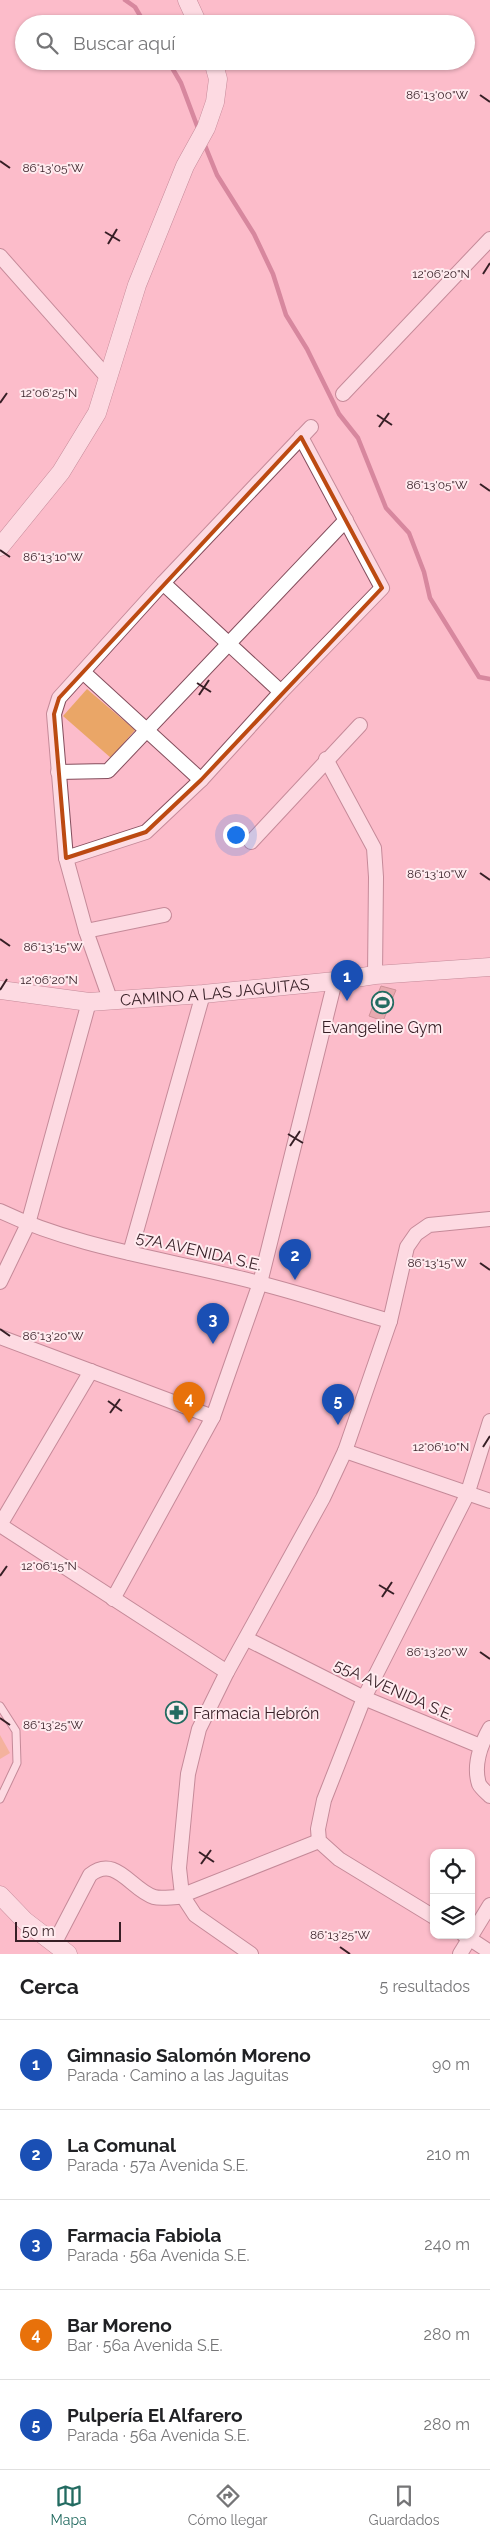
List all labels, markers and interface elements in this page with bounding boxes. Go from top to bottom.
search box [15,15,475,70]
icon: search [33,29,61,57]
text: Buscar aquí [73,32,175,54]
text: 86°13'00"W [406,88,468,102]
text: 86°13'05"W [22,161,84,175]
text: 12°06'20"N [412,267,470,281]
text: 12°06'25"N [21,386,77,400]
text: 86°13'05"W [406,478,468,492]
text: 86°13'10"W [23,550,83,564]
your location [223,822,249,848]
text: 86°13'10"W [407,867,467,881]
text: 86°13'15"W [23,940,83,954]
pin: 1 [331,960,363,1001]
text: 12°06'20"N [20,973,78,987]
street label: CAMINO A LAS JAGUITAS [120,974,311,1009]
sports icon: Evangeline Gym [370,991,394,1015]
place label: Evangeline Gym [322,1018,442,1037]
street label: 57A AVENIDA S.E. [134,1227,264,1275]
pin: 2 [279,1239,311,1280]
text: 86°13'15"W [407,1256,467,1270]
pin: 3 [197,1303,229,1344]
text: 86°13'20"W [23,1329,84,1343]
pin: 4 [173,1382,205,1423]
pin: 5 [322,1384,354,1425]
text: 12°06'10"N [413,1440,469,1454]
text: 12°06'15"N [21,1559,77,1573]
text: 86°13'20"W [407,1645,468,1659]
street label: 55A AVENIDA S.E. [331,1655,457,1725]
pharmacy icon: Farmacia Hebrón [165,1701,189,1725]
place label: Farmacia Hebrón [193,1704,319,1723]
text: 86°13'25"W [23,1718,84,1732]
map controls [430,1849,475,1939]
button: locate [430,1849,475,1894]
button: layers [430,1894,475,1939]
scale bar [15,1919,121,1942]
text: 50 m [22,1923,55,1939]
text: 86°13'25"W [310,1928,371,1942]
text: Cerca [20,1974,79,1999]
text: 5 resultados [380,1977,470,1996]
text: Gimnasio Salomón Moreno [67,2044,311,2066]
text: 1 [32,2055,40,2074]
text: 90 m [432,2055,470,2074]
text: Parada · Camino a las Jaguitas [67,2066,289,2085]
text: La Comunal [67,2134,176,2156]
text: 2 [31,2145,41,2164]
text: 210 m [426,2145,470,2164]
text: Parada · 57a Avenida S.E. [67,2156,248,2175]
text: Farmacia Fabiola [67,2224,221,2246]
text: 3 [32,2235,40,2254]
text: 240 m [424,2235,470,2254]
text: Parada · 56a Avenida S.E. [67,2246,249,2265]
text: Bar Moreno [67,2314,172,2336]
text: 4 [31,2325,41,2344]
text: 280 m [424,2325,470,2344]
text: Bar · 56a Avenida S.E. [67,2336,222,2355]
text: Pulpería El Alfarero [67,2404,243,2426]
text: 5 [32,2415,40,2434]
text: 280 m [424,2415,470,2434]
text: Parada · 56a Avenida S.E. [67,2426,249,2445]
tab: Mapa [51,2482,87,2528]
tab: Cómo llegar [188,2482,268,2528]
tab: Guardados [369,2482,439,2528]

